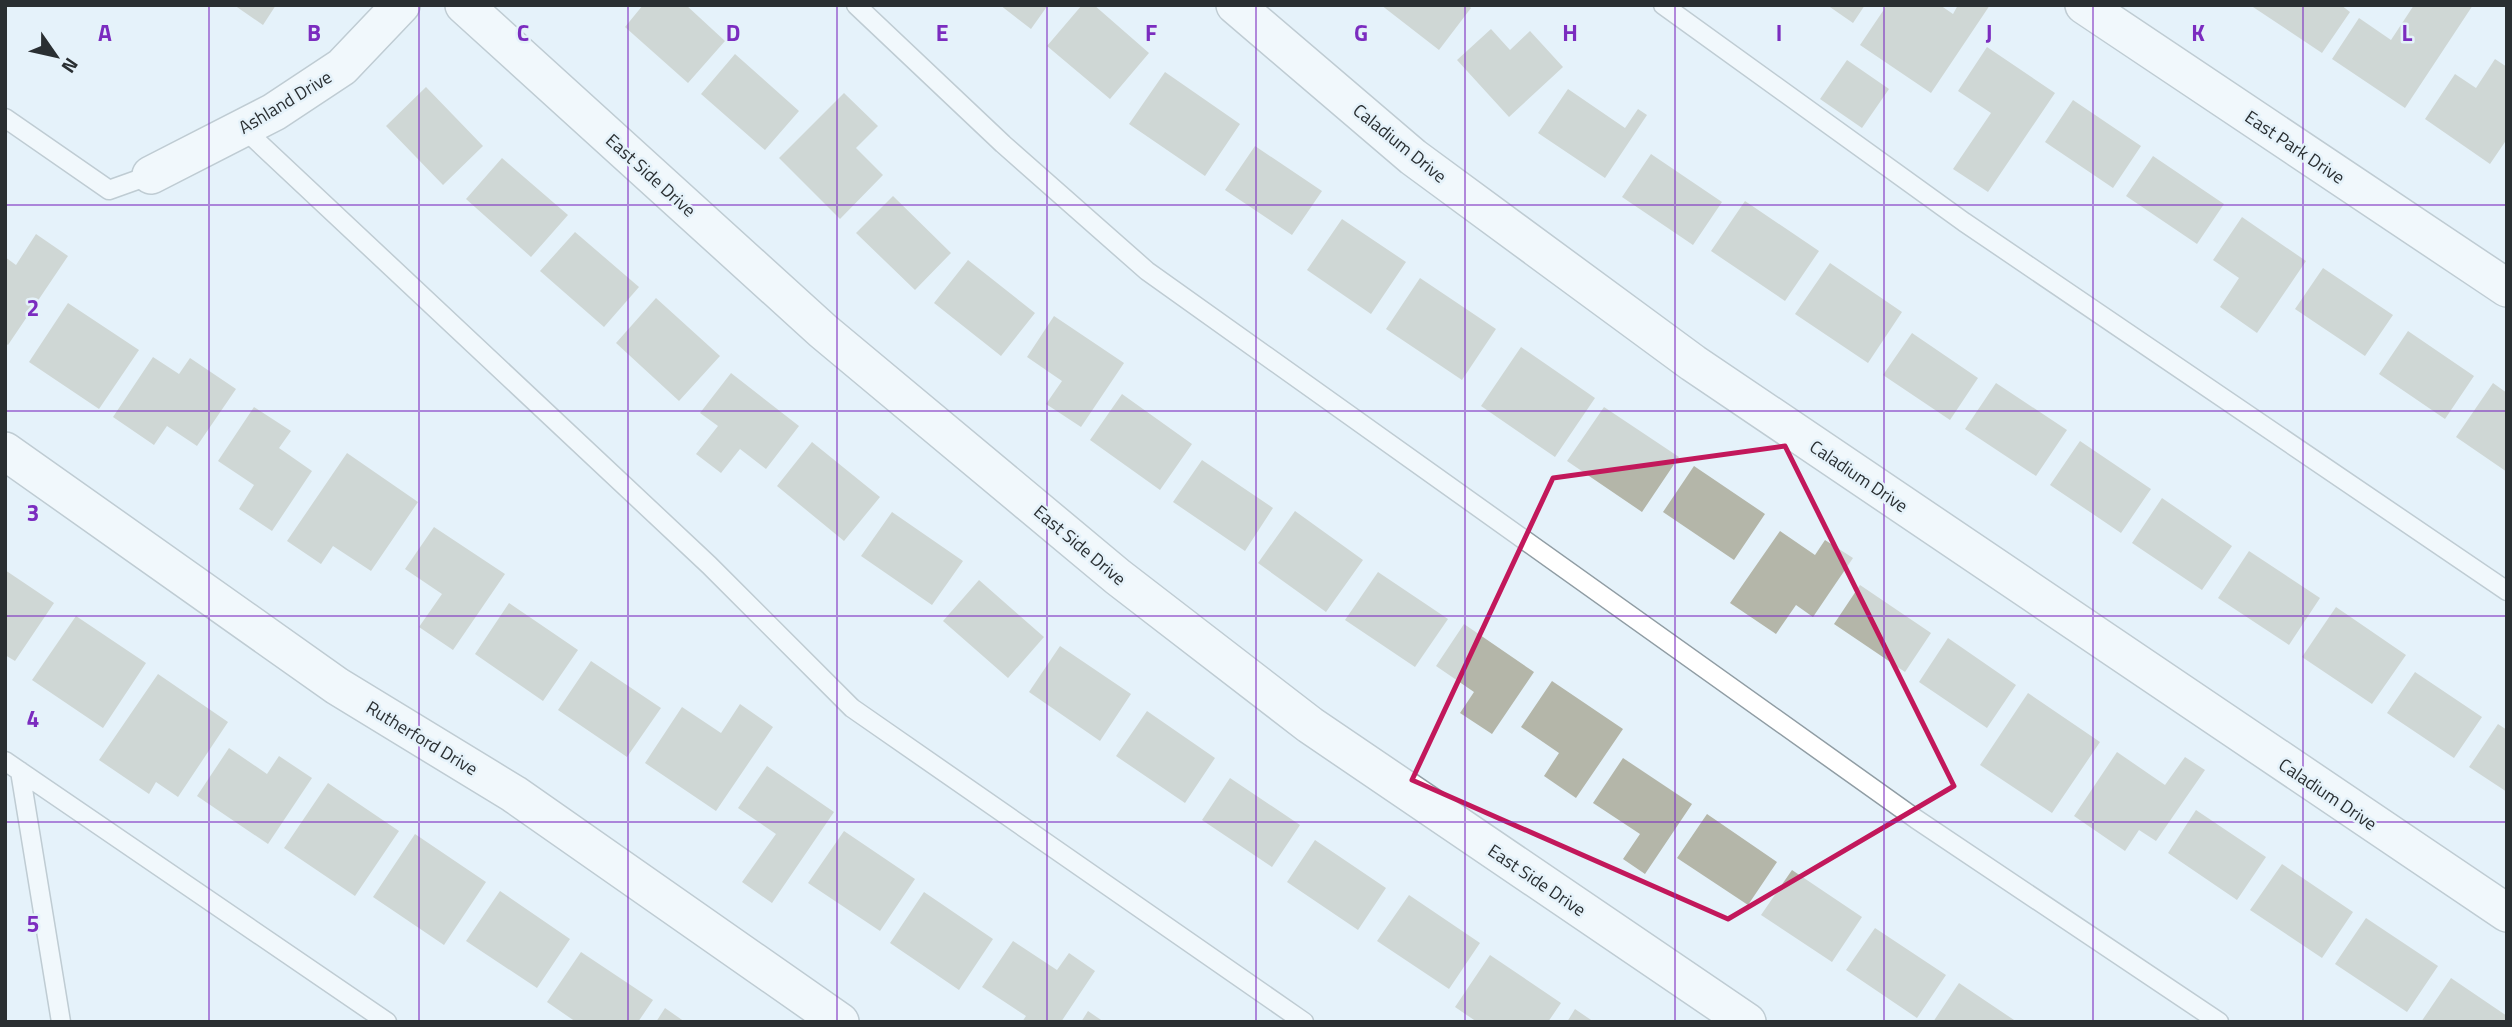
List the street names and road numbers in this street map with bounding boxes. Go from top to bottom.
street label: Ashland Drive [233,64,337,140]
street label: Caladium Drive [1347,97,1453,189]
street label: East Park Drive [2240,104,2350,190]
street label: East Side Drive [600,127,702,223]
street label: Caladium Drive [1804,433,1914,519]
street label: East Side Drive [1028,498,1132,592]
street label: Rutherford Drive [361,694,483,782]
street label: Caladium Drive [2273,751,2383,837]
street label: East Side Drive [1483,837,1591,923]

